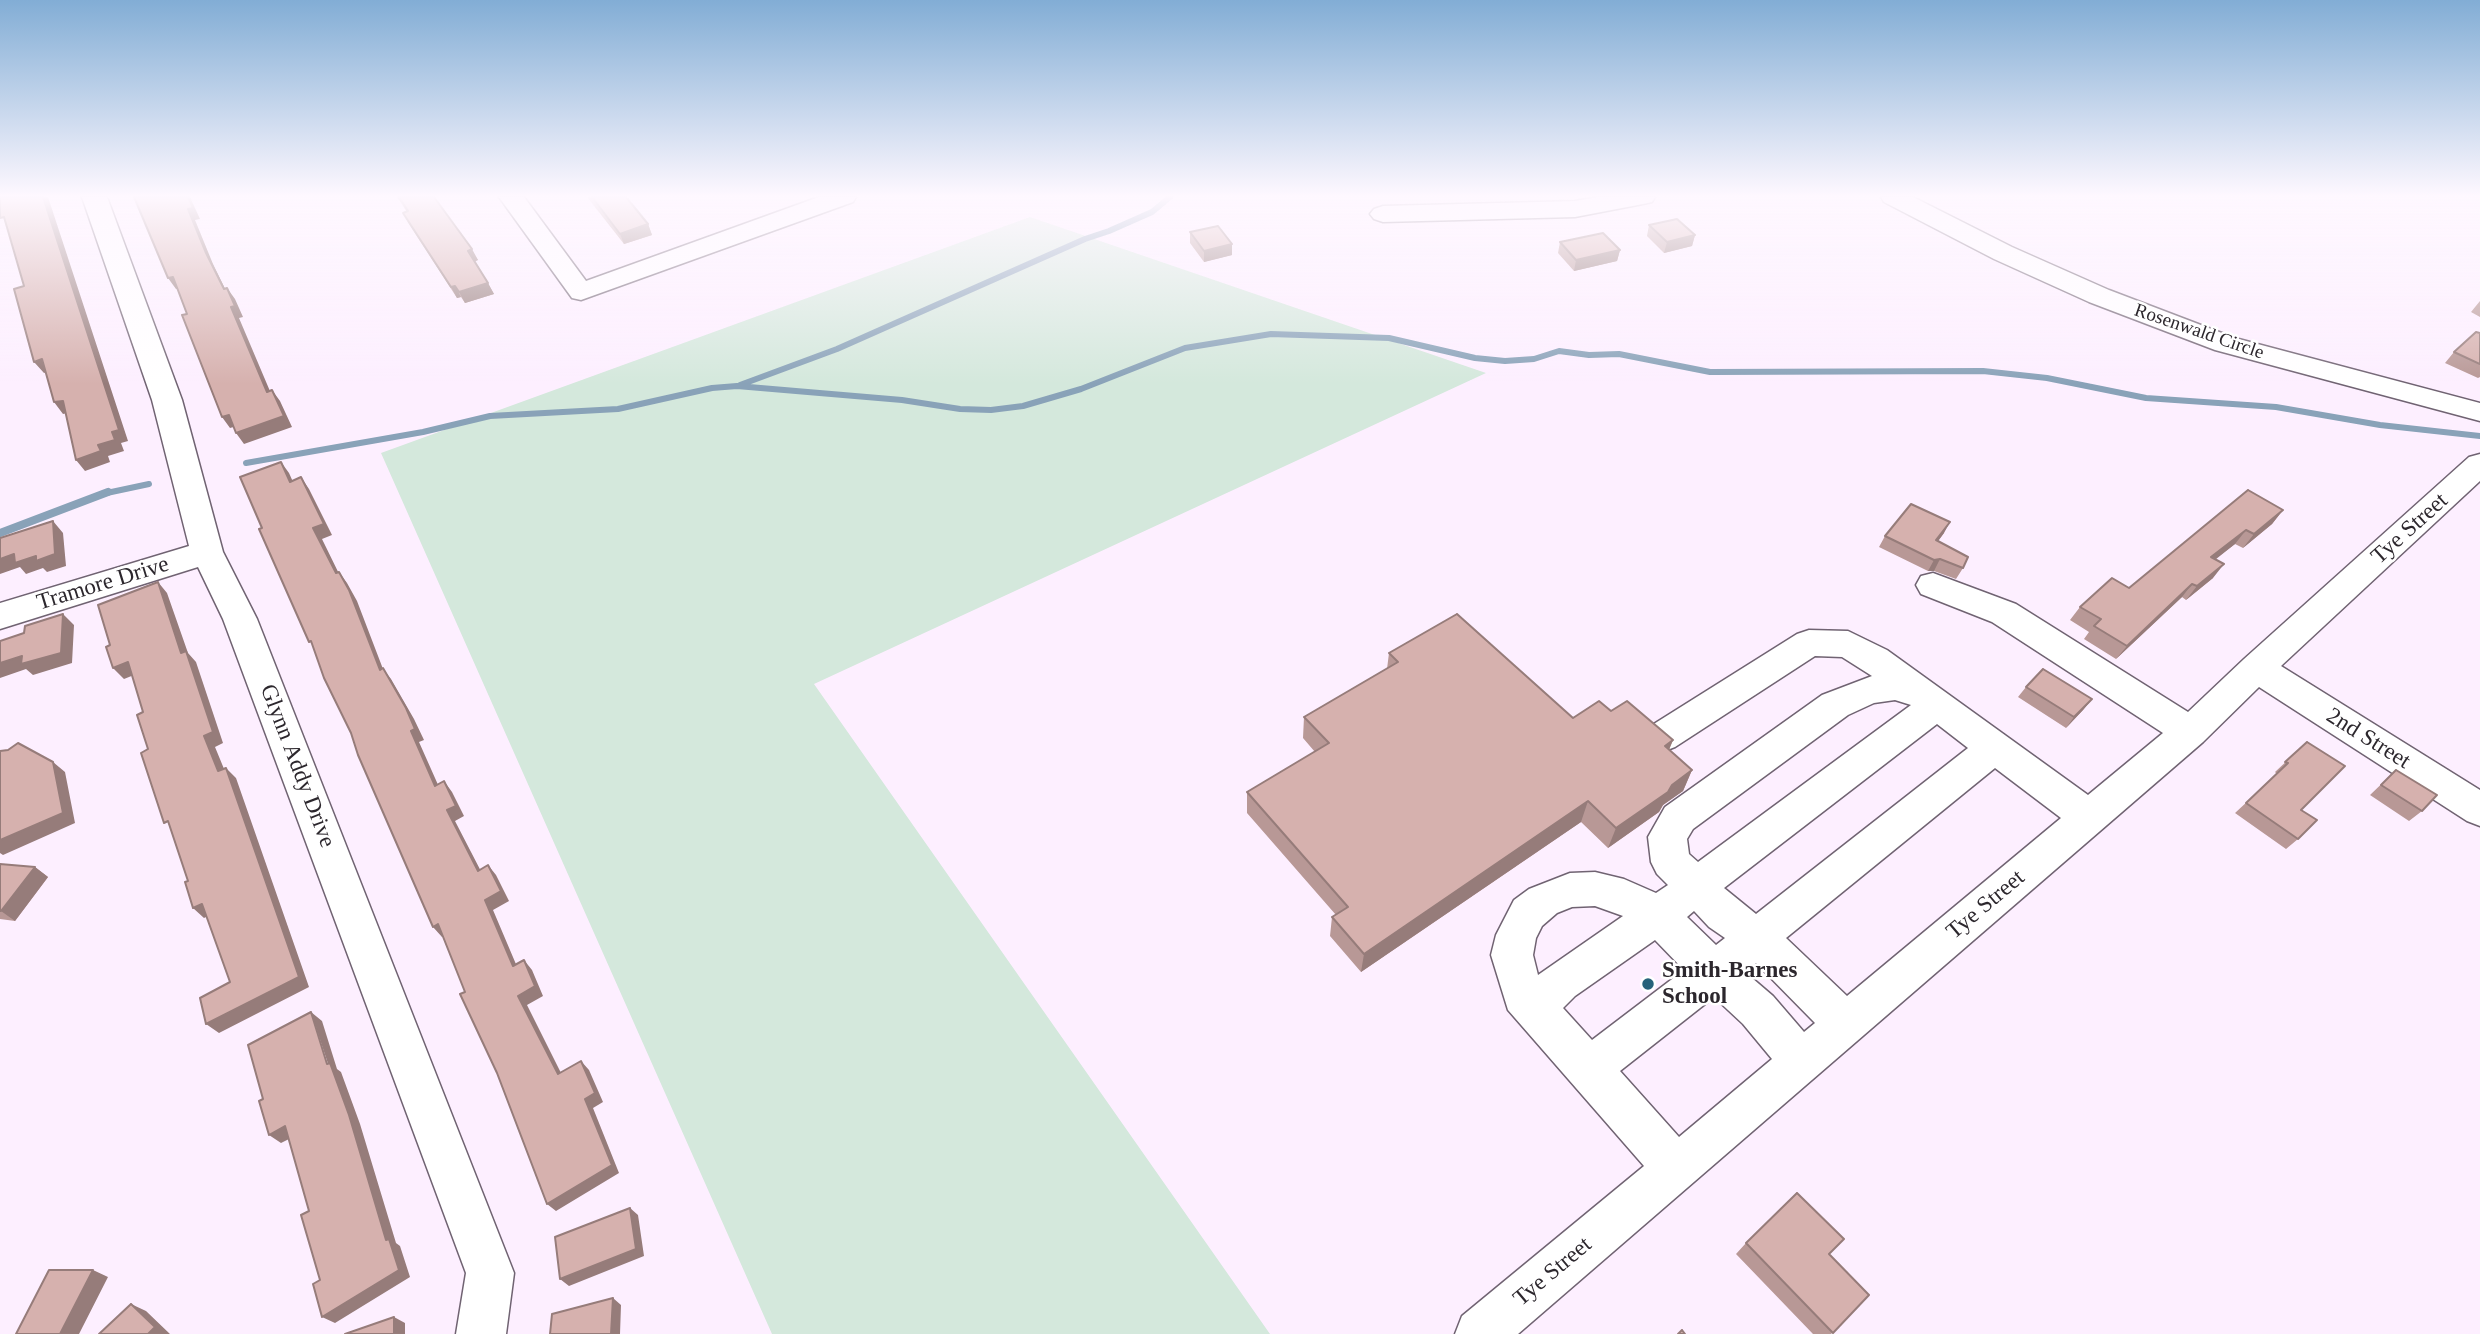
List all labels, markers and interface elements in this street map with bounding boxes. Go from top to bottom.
street label: Rosenwald Circle [2131,299,2267,365]
street label: Tye Street [2366,487,2454,571]
street label: Tramore Drive [34,551,172,617]
street label: Glynn Addy Drive [253,681,341,851]
street label: 2nd Street [2321,702,2415,776]
street label: Tye Street [1941,864,2031,946]
place label: Smith-Barnes School [1662,957,1797,1011]
marker: Smith-Barnes School [1640,976,1656,992]
street label: Tye Street [1508,1231,1598,1313]

